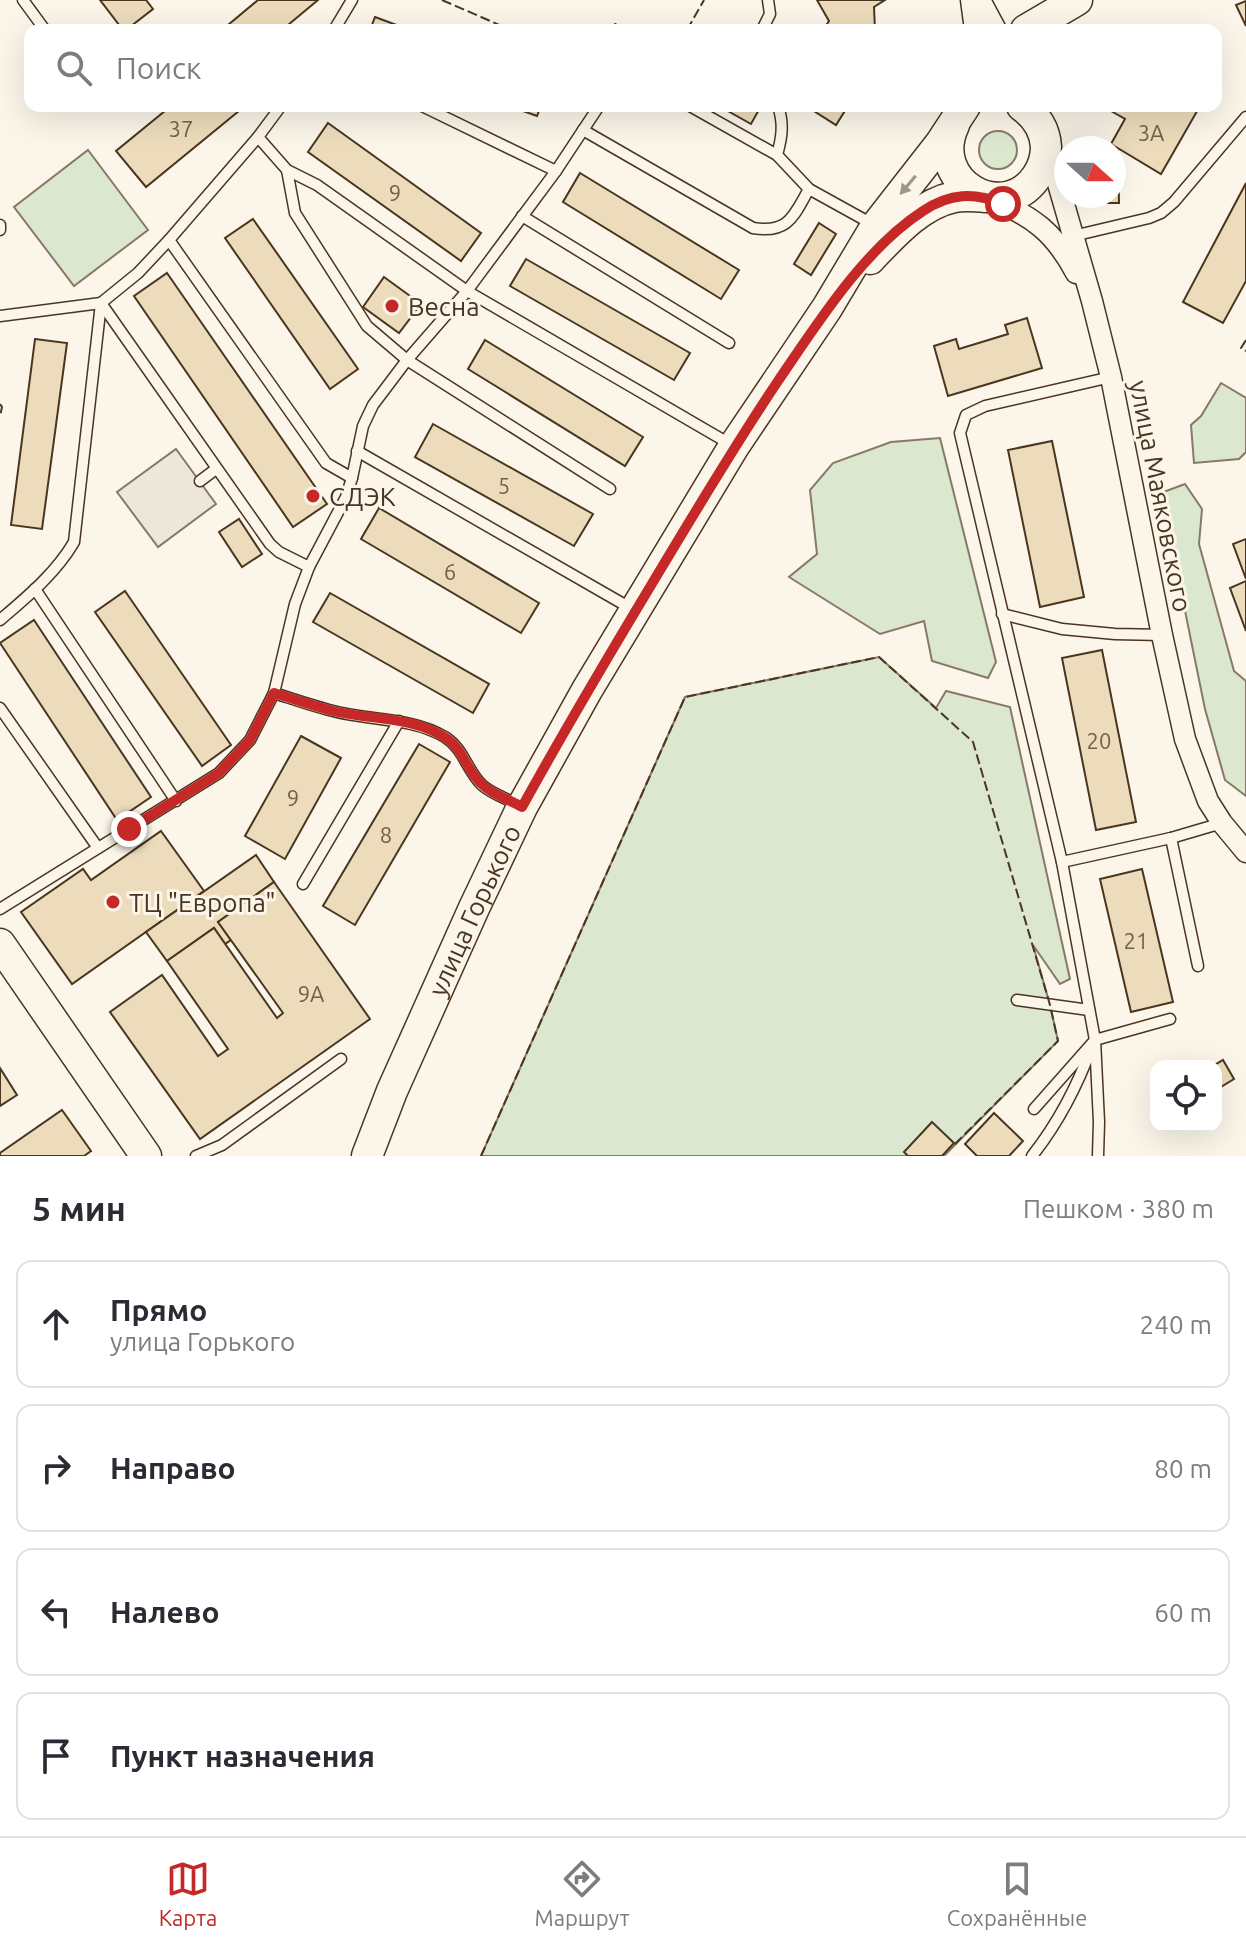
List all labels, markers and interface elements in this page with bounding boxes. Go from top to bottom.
search box [24,24,1222,112]
icon: search [52,46,96,90]
text: Поиск [116,51,201,85]
house number: 37 [169,116,193,141]
house number: 3А [1138,120,1165,145]
north arrow [1054,136,1126,208]
one-way arrow [900,174,917,194]
house number: 9 [389,180,401,205]
route start [985,186,1021,222]
place label: Весна [408,292,480,321]
marker: Весна [383,297,401,315]
street label: улица Маяковского [1124,378,1198,614]
house number: 5 [498,473,510,498]
place label: СДЭК [329,482,396,511]
marker: СДЭК [304,487,322,505]
house number: 6 [444,559,456,584]
house number: 20 [1087,728,1111,753]
house number: 9 [287,785,299,810]
route end [111,811,147,847]
street label: улица Горького [422,820,526,1000]
house number: 8 [380,822,392,847]
place label: ТЦ "Европа" [129,888,276,917]
marker: ТЦ "Европа" [104,893,122,911]
house number: 21 [1124,928,1148,953]
house number: 9А [298,981,325,1006]
map controls [1150,1060,1222,1132]
button: locate [1150,1060,1222,1132]
text: 5 мин [32,1189,126,1227]
text: Пешком · 380 m [1023,1194,1214,1223]
text: Прямо [110,1293,207,1327]
icon: ahead [34,1302,78,1346]
text: 240 m [1140,1310,1212,1339]
text: улица Горького [110,1327,295,1356]
icon: right [34,1446,78,1490]
text: Направо [110,1451,236,1485]
text: 80 m [1154,1454,1212,1483]
icon: left [34,1590,78,1634]
text: Налево [110,1595,220,1629]
text: 60 m [1154,1598,1212,1627]
icon: arrive [34,1734,78,1778]
text: Пункт назначения [110,1739,375,1773]
tab: Карта [159,1857,217,1930]
tab: Маршрут [535,1857,629,1930]
tab: Сохранённые [947,1857,1087,1930]

